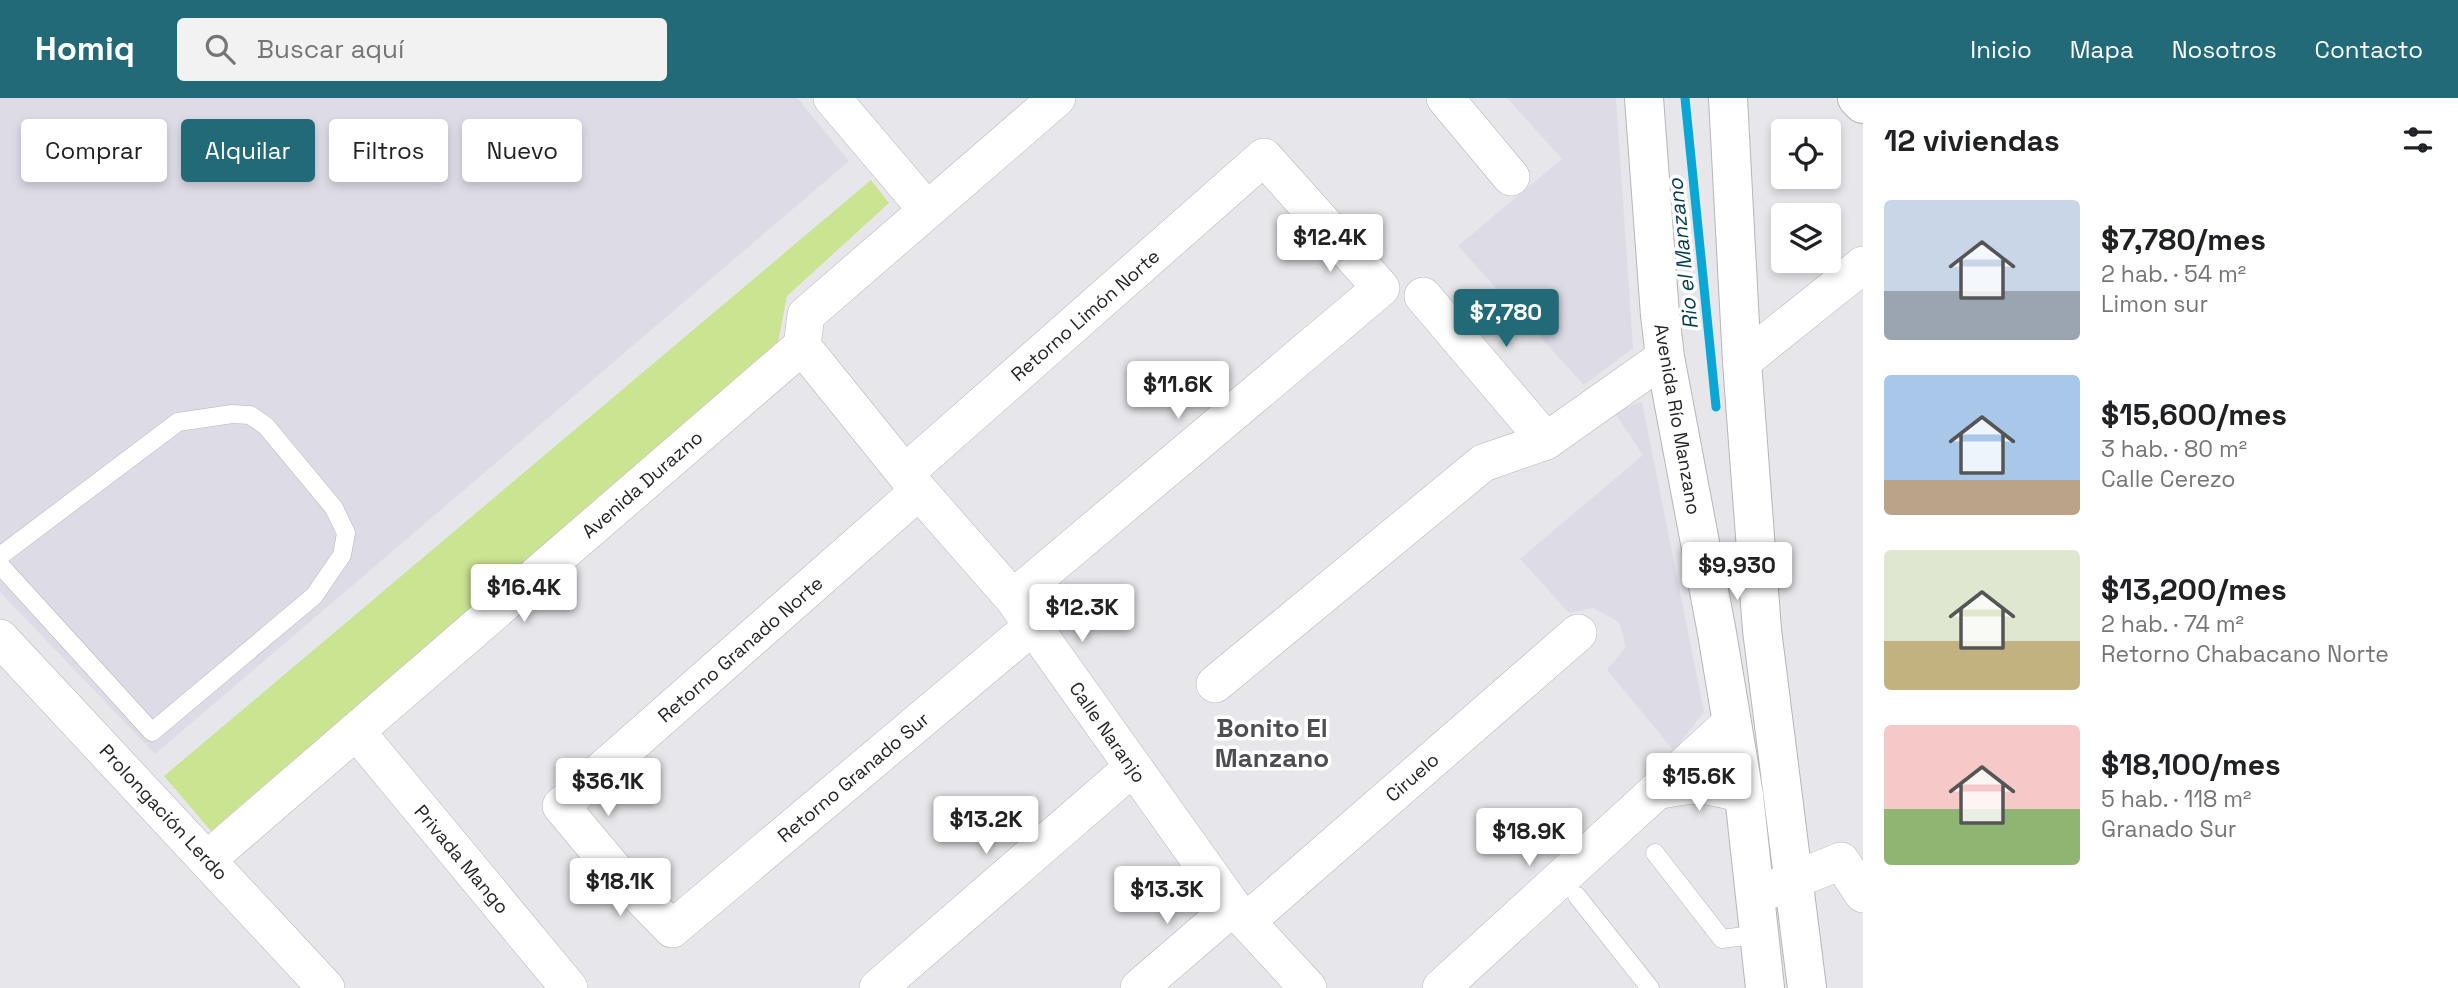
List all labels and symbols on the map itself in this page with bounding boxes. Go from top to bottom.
water label: Rio el Manzano [1661,176,1704,331]
pin: $12.4K [1273,214,1387,274]
street label: Retorno Limón Norte [1006,244,1165,387]
pin: $7,780 [1449,289,1563,349]
street label: Avenida Río Manzano [1648,322,1707,517]
pin: $11.6K [1121,362,1235,421]
street label: Avenida Durazno [577,425,708,544]
pin: $9,930 [1680,542,1794,602]
pin: $16.4K [467,564,581,624]
street label: Retorno Granado Norte [652,571,828,728]
pin: $12.3K [1025,584,1139,644]
street label: Calle Naranjo [1064,677,1152,788]
street label: Retorno Granado Sur [772,707,934,848]
district label: Bonito El Manzano [1215,711,1329,775]
street label: Prolongación Lerdo [94,739,233,886]
street label: Ciruelo [1380,747,1444,808]
pin: $15.6K [1642,754,1756,813]
pin: $36.1K [551,758,665,818]
pin: $13.2K [929,796,1043,856]
street label: Privada Mango [409,800,515,919]
pin: $18.9K [1472,808,1586,868]
pin: $18.1K [563,858,677,918]
pin: $13.3K [1110,866,1224,926]

